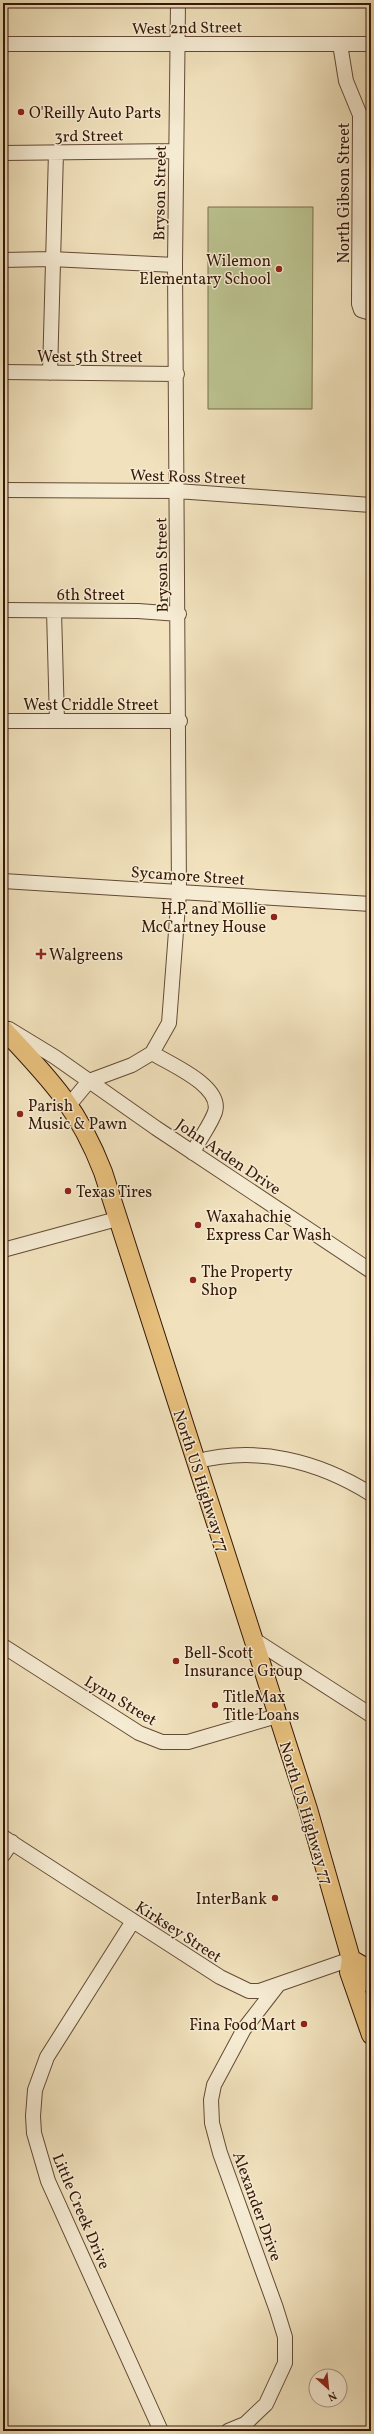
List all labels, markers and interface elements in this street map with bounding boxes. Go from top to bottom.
street label: West 2nd Street [132,17,243,41]
place label: O'Reilly Auto Parts [29,103,161,125]
marker: O'Reilly Auto Parts [16,107,26,117]
street label: North Gibson Street [334,122,356,263]
street label: 3rd Street [54,125,124,149]
street label: Bryson Street [149,145,173,241]
place label: Wilemon Elementary School [139,251,271,291]
marker: Wilemon Elementary School [274,264,284,274]
street label: West 5th Street [37,347,143,369]
street label: West Ross Street [130,465,247,491]
street label: Bryson Street [151,517,175,613]
street label: 6th Street [57,585,126,607]
street label: West Criddle Street [23,695,159,717]
street label: Sycamore Street [130,862,246,892]
place label: H.P. and Mollie McCartney House [141,899,266,939]
marker: H.P. and Mollie McCartney House [269,912,279,922]
place label: Walgreens [49,945,123,967]
marker: Walgreens [36,949,46,959]
place label: Parish Music & Pawn [28,1096,127,1136]
marker: Parish Music & Pawn [15,1109,25,1119]
street label: John Arden Drive [171,1114,285,1201]
place label: Texas Tires [76,1182,152,1204]
marker: Texas Tires [63,1186,73,1196]
place label: Waxahachie Express Car Wash [206,1207,331,1247]
marker: Waxahachie Express Car Wash [193,1220,203,1230]
place label: The Property Shop [201,1262,293,1302]
marker: The Property Shop [188,1275,198,1285]
street label: North US Highway 77 [167,1407,234,1556]
place label: Bell-Scott Insurance Group [184,1643,302,1683]
marker: Bell-Scott Insurance Group [171,1656,181,1666]
street label: Lynn Street [80,1671,161,1732]
place label: TitleMax Title Loans [223,1687,300,1727]
marker: TitleMax Title Loans [210,1700,220,1710]
street label: North US Highway 77 [273,1739,337,1888]
place label: InterBank [196,1889,267,1911]
marker: InterBank [270,1893,280,1903]
street label: Kirksey Street [131,1897,226,1969]
place label: Fina Food Mart [189,2015,296,2037]
marker: Fina Food Mart [299,2019,309,2029]
street label: Alexander Drive [226,2149,286,2265]
street label: Little Creek Drive [46,2151,114,2273]
north arrow [308,2368,348,2408]
text: N [325,2387,339,2404]

